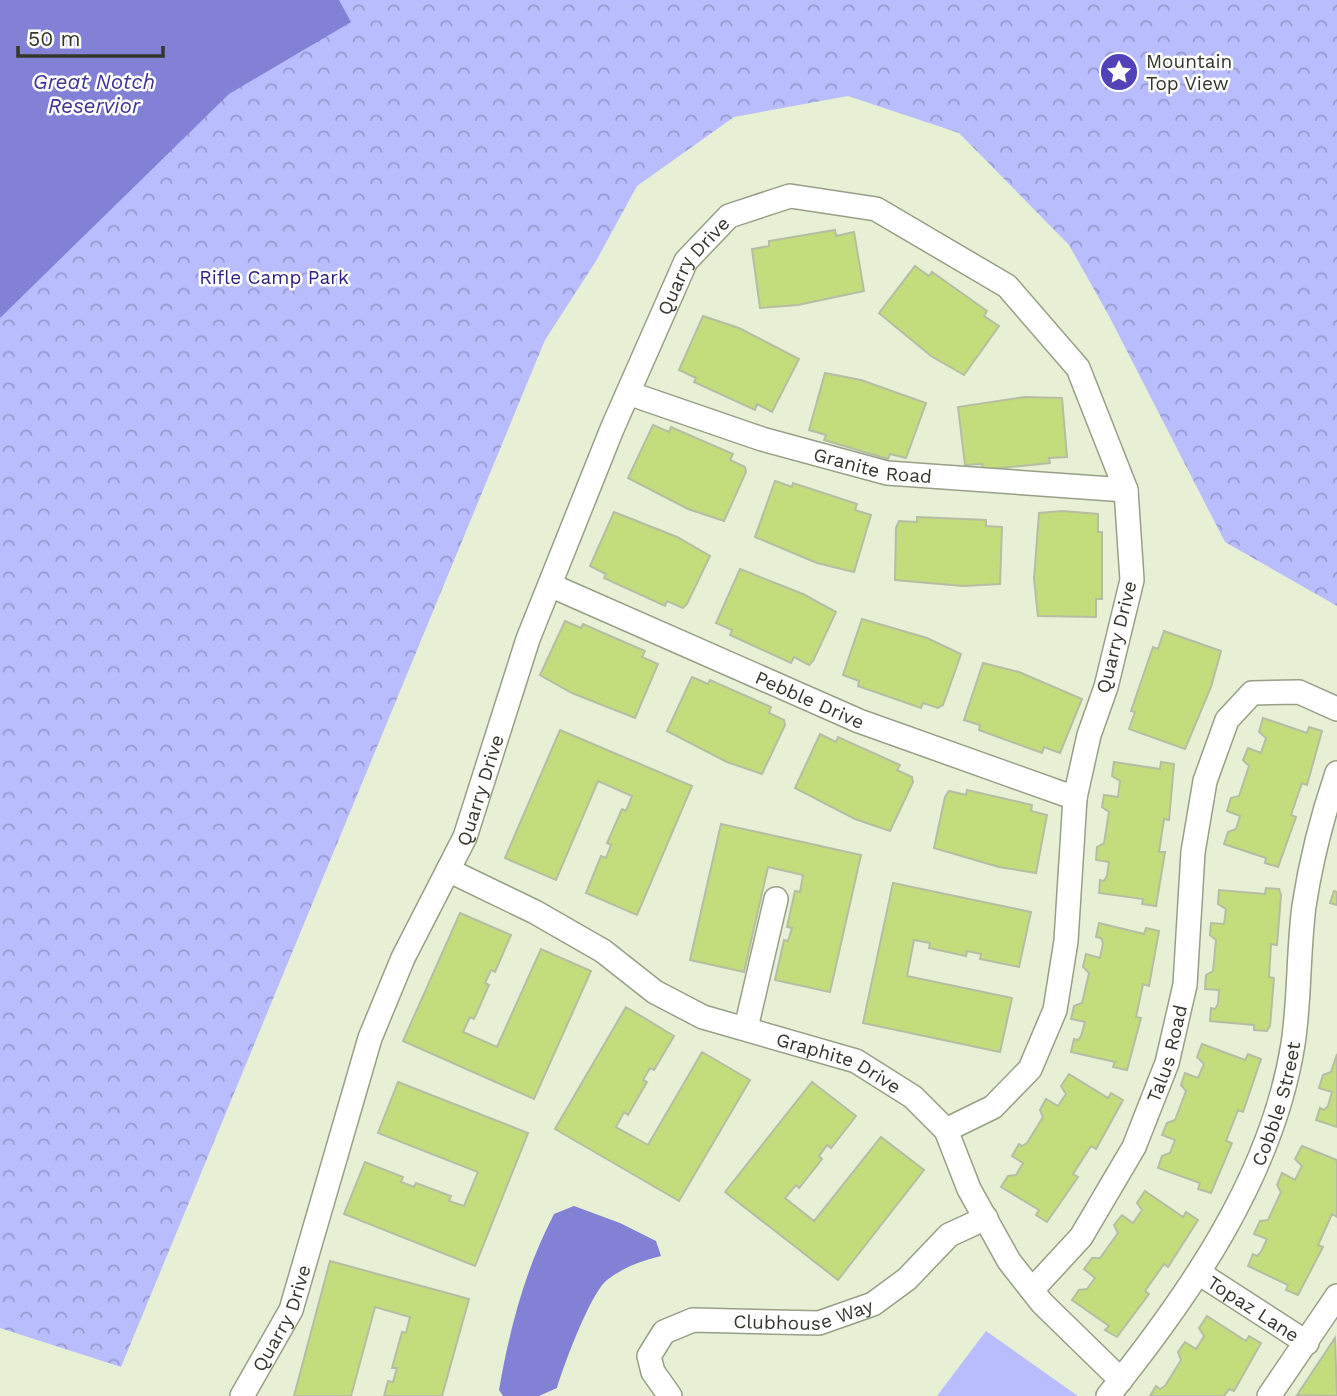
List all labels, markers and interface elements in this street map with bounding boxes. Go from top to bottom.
scale bar [18,14,163,58]
text: 50 m [28,26,80,51]
place label: Mountain Top View [1146,50,1232,95]
place icon: Mountain Top View [1098,51,1140,93]
water label: Great Notch Reservior [33,69,155,118]
street label: Quarry Drive [653,212,734,319]
park label: Rifle Camp Park [199,266,349,289]
street label: Granite Road [811,443,933,488]
street label: Quarry Drive [1091,578,1142,696]
street label: Pebble Drive [752,666,868,734]
street label: Quarry Drive [451,732,509,850]
street label: Talus Road [1142,1003,1192,1106]
street label: Graphite Drive [774,1028,905,1098]
street label: Cobble Street [1247,1040,1305,1170]
street label: Quarry Drive [247,1262,316,1376]
street label: Topaz Lane [1203,1271,1304,1347]
street label: Clubhouse Way [733,1294,876,1335]

